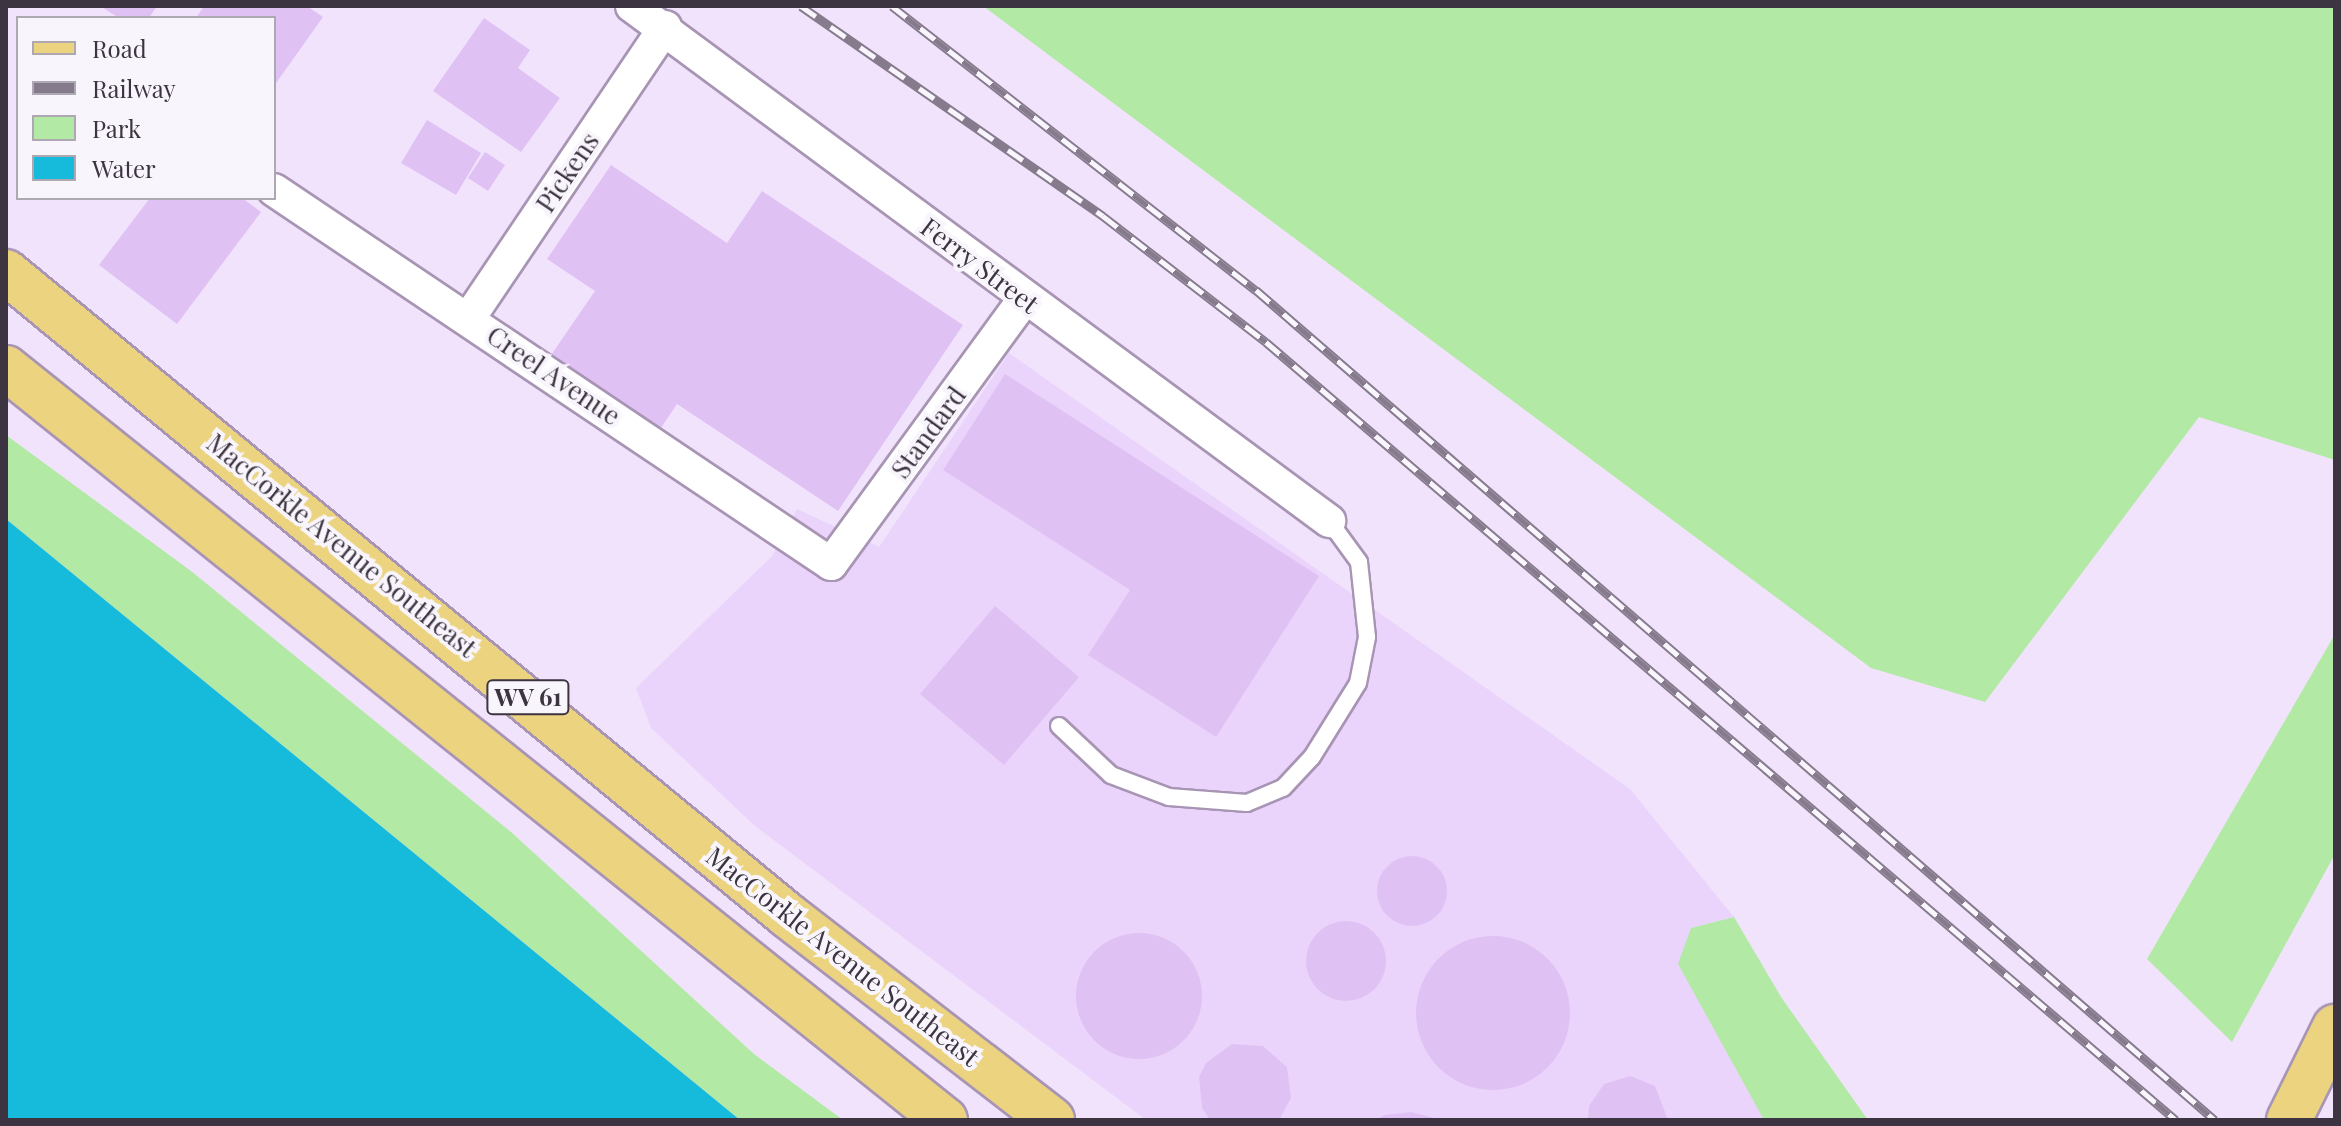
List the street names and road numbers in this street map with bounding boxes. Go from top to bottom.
street label: Pickens [529,126,605,218]
street label: Ferry Street [915,210,1045,320]
street label: Creel Avenue [481,319,627,431]
street label: Standard [884,380,972,484]
street label: MacCorkle Avenue Southeast [201,426,483,664]
road number: WV 61 [486,677,570,717]
street label: MacCorkle Avenue Southeast [700,839,986,1073]

